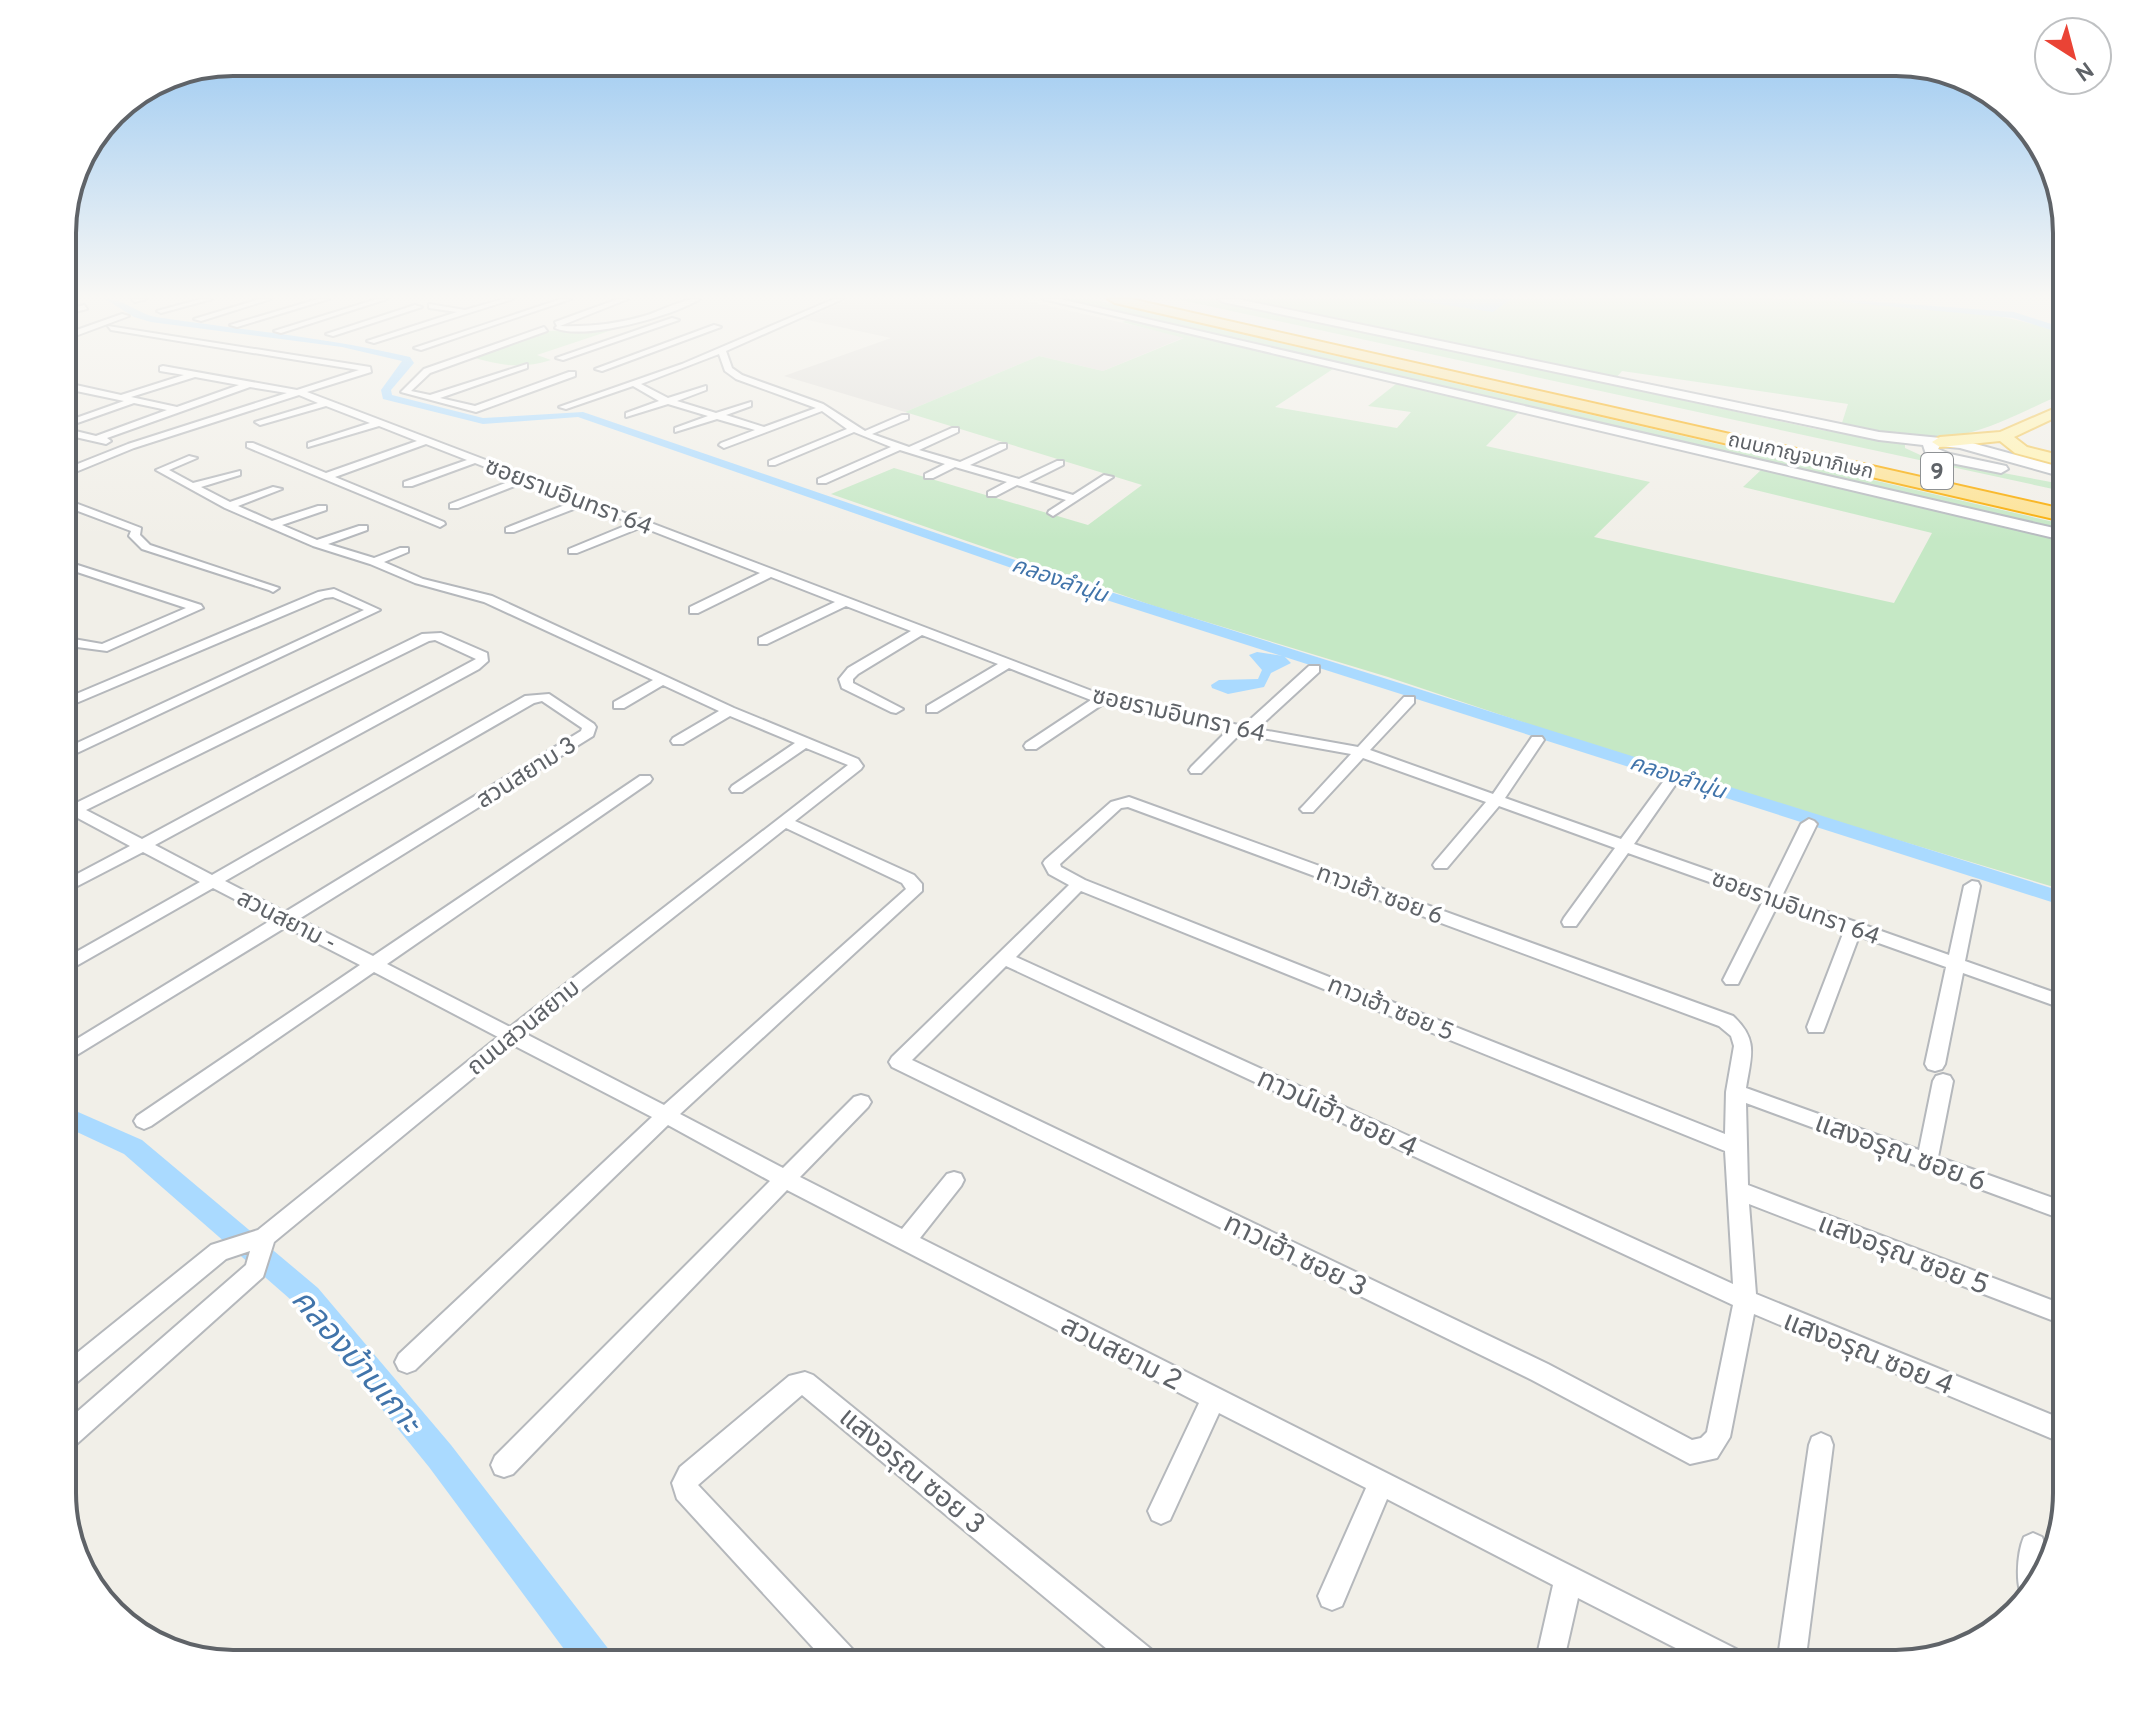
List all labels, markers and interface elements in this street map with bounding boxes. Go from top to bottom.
north arrow [2033,16,2113,96]
text: N [2069,55,2098,86]
street label: ถนนกาญจนาภิเษก [1725,428,1876,486]
street label: ซอยรามอินทรา 64 [480,452,656,544]
road number: 9 [1921,453,1953,489]
water label: คลองลำนุ่น [1008,552,1112,611]
street label: ซอยรามอินทรา 64 [1089,681,1268,750]
street label: สวนสยาม 3 [471,731,583,816]
water label: คลองลำนุ่น [1626,750,1730,807]
street label: ทาวเฮ้า ซอย 6 [1312,859,1447,933]
street label: ซอยรามอินทรา 64 [1707,865,1884,953]
street label: สวนสยาม - [231,884,341,960]
street label: ทาวเฮ้า ซอย 5 [1323,971,1458,1049]
street label: ถนนสวนสยาม [462,974,587,1083]
street label: ทาวน์เฮ้า ซอย 4 [1251,1062,1423,1168]
street label: แสงอรุณ ซอย 6 [1809,1106,1991,1202]
street label: ทาวเฮ้า ซอย 3 [1217,1206,1372,1307]
street label: แสงอรุณ ซอย 5 [1812,1207,1994,1305]
water label: คลองบ้านเกาะ [281,1282,430,1444]
street label: แสงอรุณ ซอย 4 [1777,1304,1958,1405]
street label: สวนสยาม 2 [1054,1309,1188,1401]
street label: แสงอรุณ ซอย 3 [830,1401,992,1544]

